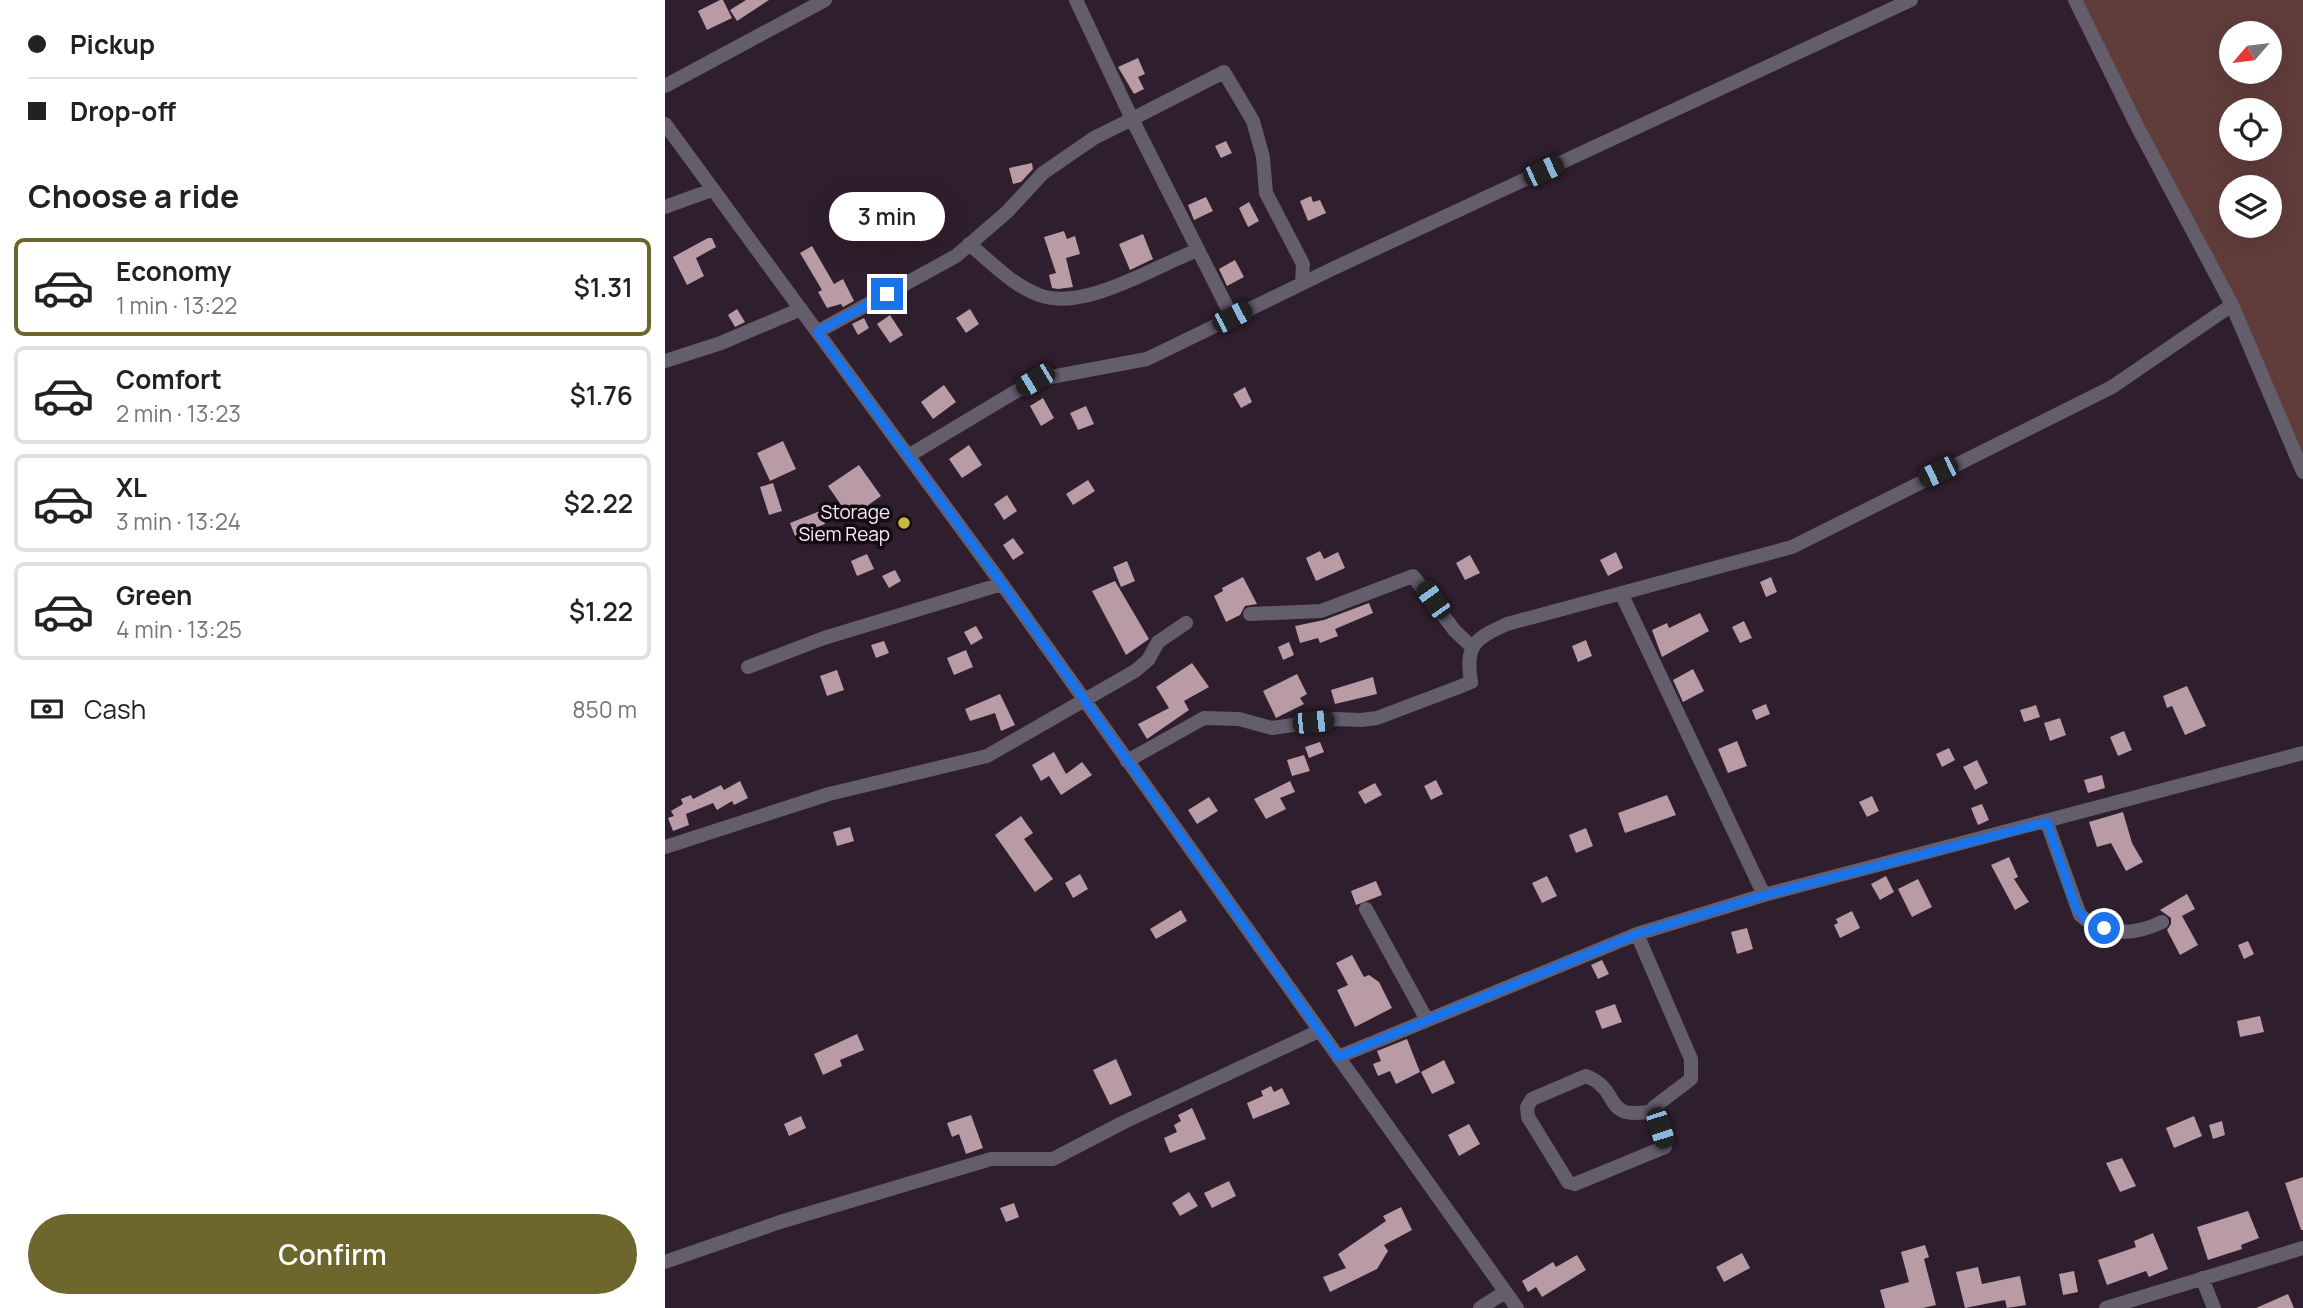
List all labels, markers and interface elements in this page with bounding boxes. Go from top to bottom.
north arrow [2219,21,2282,84]
map controls [2219,21,2282,238]
text: Pickup [70,26,155,62]
text: Drop-off [70,93,176,129]
button: locate [2219,98,2282,161]
car [1520,153,1567,189]
text: Choose a ride [28,174,239,218]
button: layers [2219,175,2282,238]
callout: 3 min [829,192,945,242]
text: 3 min [858,200,916,232]
text: Economy [116,253,231,289]
icon: car [32,256,95,319]
text: $1.31 [574,269,633,305]
route end [871,278,903,310]
text: 1 min · 13:22 [116,289,237,321]
car [1209,298,1256,336]
car [1012,360,1059,400]
text: Comfort [116,361,222,397]
icon: car [32,364,95,427]
text: $1.76 [570,377,633,413]
text: 2 min · 13:23 [116,397,241,429]
car [1915,453,1962,491]
text: XL [116,469,147,505]
icon: car [32,472,95,535]
text: $2.22 [564,485,633,521]
place label: Storage Siem Reap [798,499,890,547]
text: 3 min · 13:24 [116,505,241,537]
marker: Storage Siem Reap [896,515,912,531]
text: Green [116,577,192,613]
car [1413,577,1454,623]
icon: car [32,580,95,643]
text: $1.22 [569,593,633,629]
text: 4 min · 13:25 [116,613,242,645]
icon: cash [28,690,66,728]
text: Cash [84,691,146,727]
text: 850 m [572,693,637,725]
car [1292,709,1335,735]
route start [2088,912,2120,944]
car [1644,1105,1677,1151]
button: Confirm [28,1214,637,1294]

